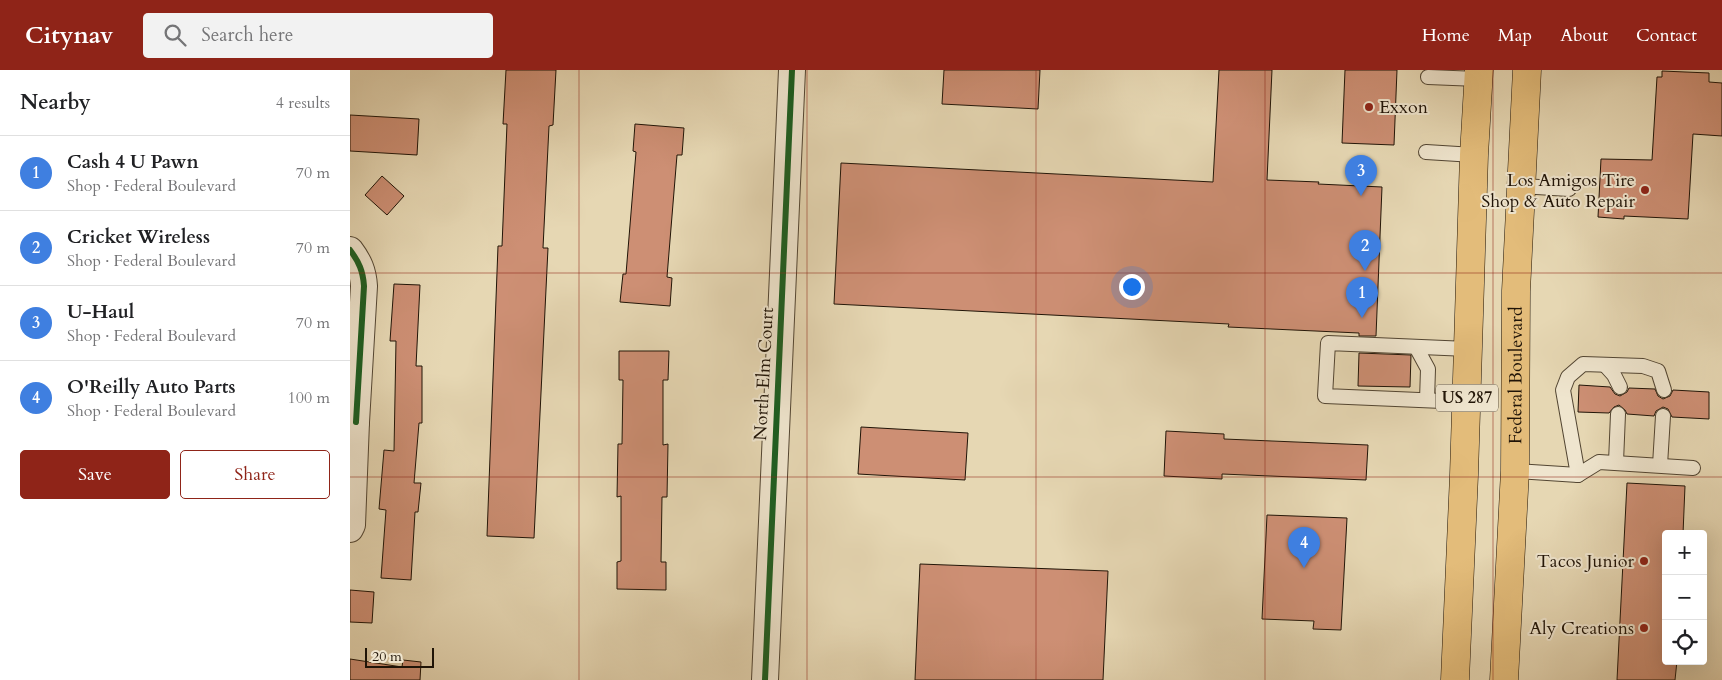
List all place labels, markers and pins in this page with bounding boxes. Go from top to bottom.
place label: Exxon [1379,95,1429,120]
marker: Exxon [1363,101,1375,113]
pin: 3 [1345,155,1377,196]
place label: Los Amigos Tire Shop & Auto Repair [1481,168,1635,214]
marker: Los Amigos Tire Shop & Auto Repair [1639,184,1651,196]
pin: 2 [1349,230,1381,271]
pin: 1 [1346,277,1378,318]
pin: 4 [1288,527,1320,568]
place label: Tacos Junior [1537,549,1634,574]
marker: Tacos Junior [1638,555,1650,567]
place label: Aly Creations [1529,616,1634,641]
marker: Aly Creations [1638,622,1650,634]

